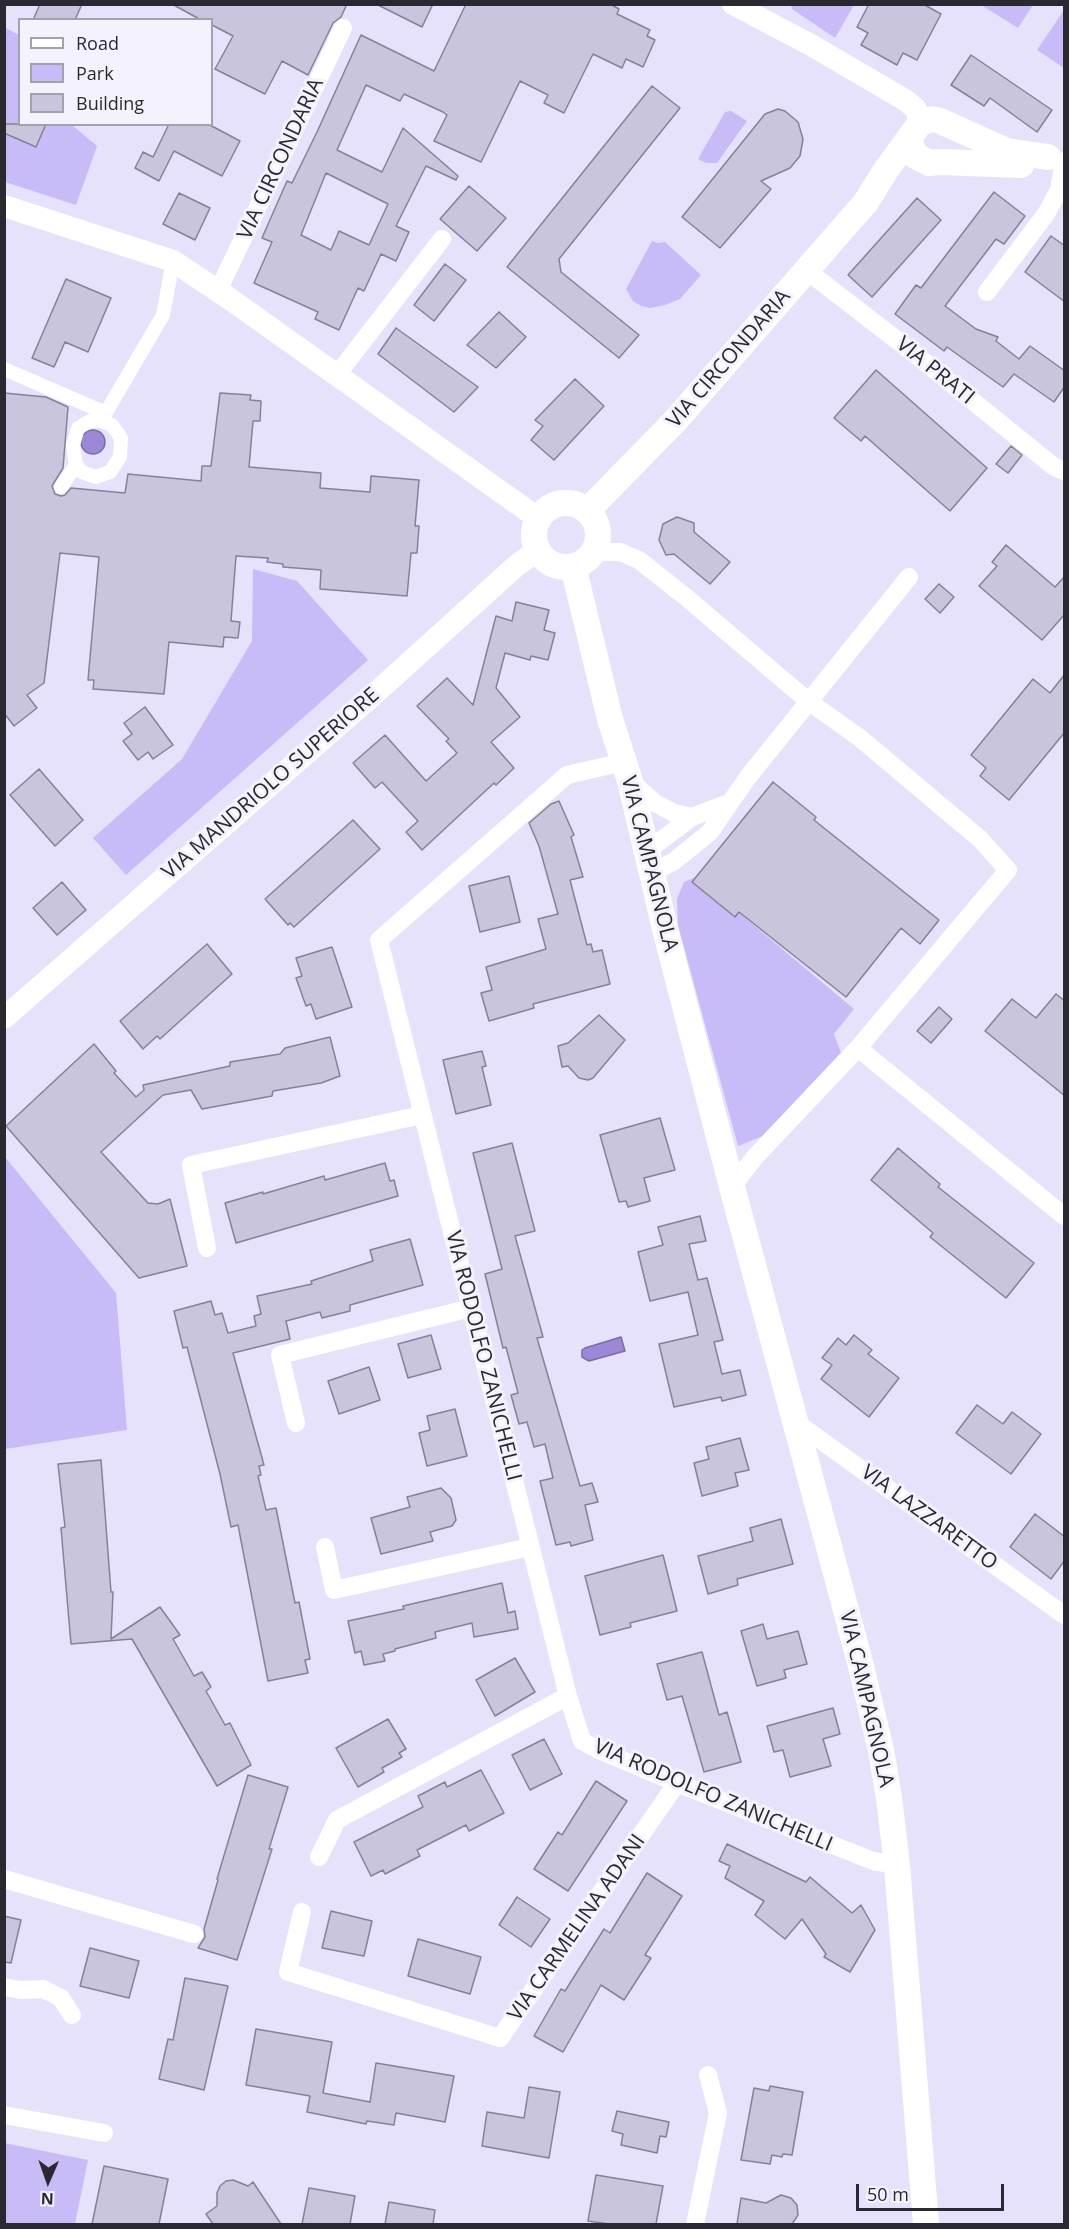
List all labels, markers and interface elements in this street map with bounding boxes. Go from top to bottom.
legend [18,18,213,126]
text: Road [76,31,119,55]
text: Park [76,61,114,85]
street label: VIA CIRCONDARIA [233,74,329,244]
text: Building [76,91,144,115]
street label: VIA CIRCONDARIA [662,285,796,433]
street label: VIA PRATI [891,332,979,410]
street label: VIA MANDRIOLO SUPERIORE [157,683,385,885]
street label: VIA CAMPAGNOLA [615,774,683,954]
street label: VIA RODOLFO ZANICHELLI [440,1228,526,1484]
street label: VIA LAZZARETTO [856,1460,1002,1576]
street label: VIA CAMPAGNOLA [833,1608,899,1790]
street label: VIA RODOLFO ZANICHELLI [590,1734,836,1858]
street label: VIA CARMELINA ADANI [503,1830,651,2026]
north arrow [18,2151,78,2211]
scale bar [859,2172,1008,2210]
text: 50 m [867,2182,909,2206]
text: N [40,2188,54,2210]

